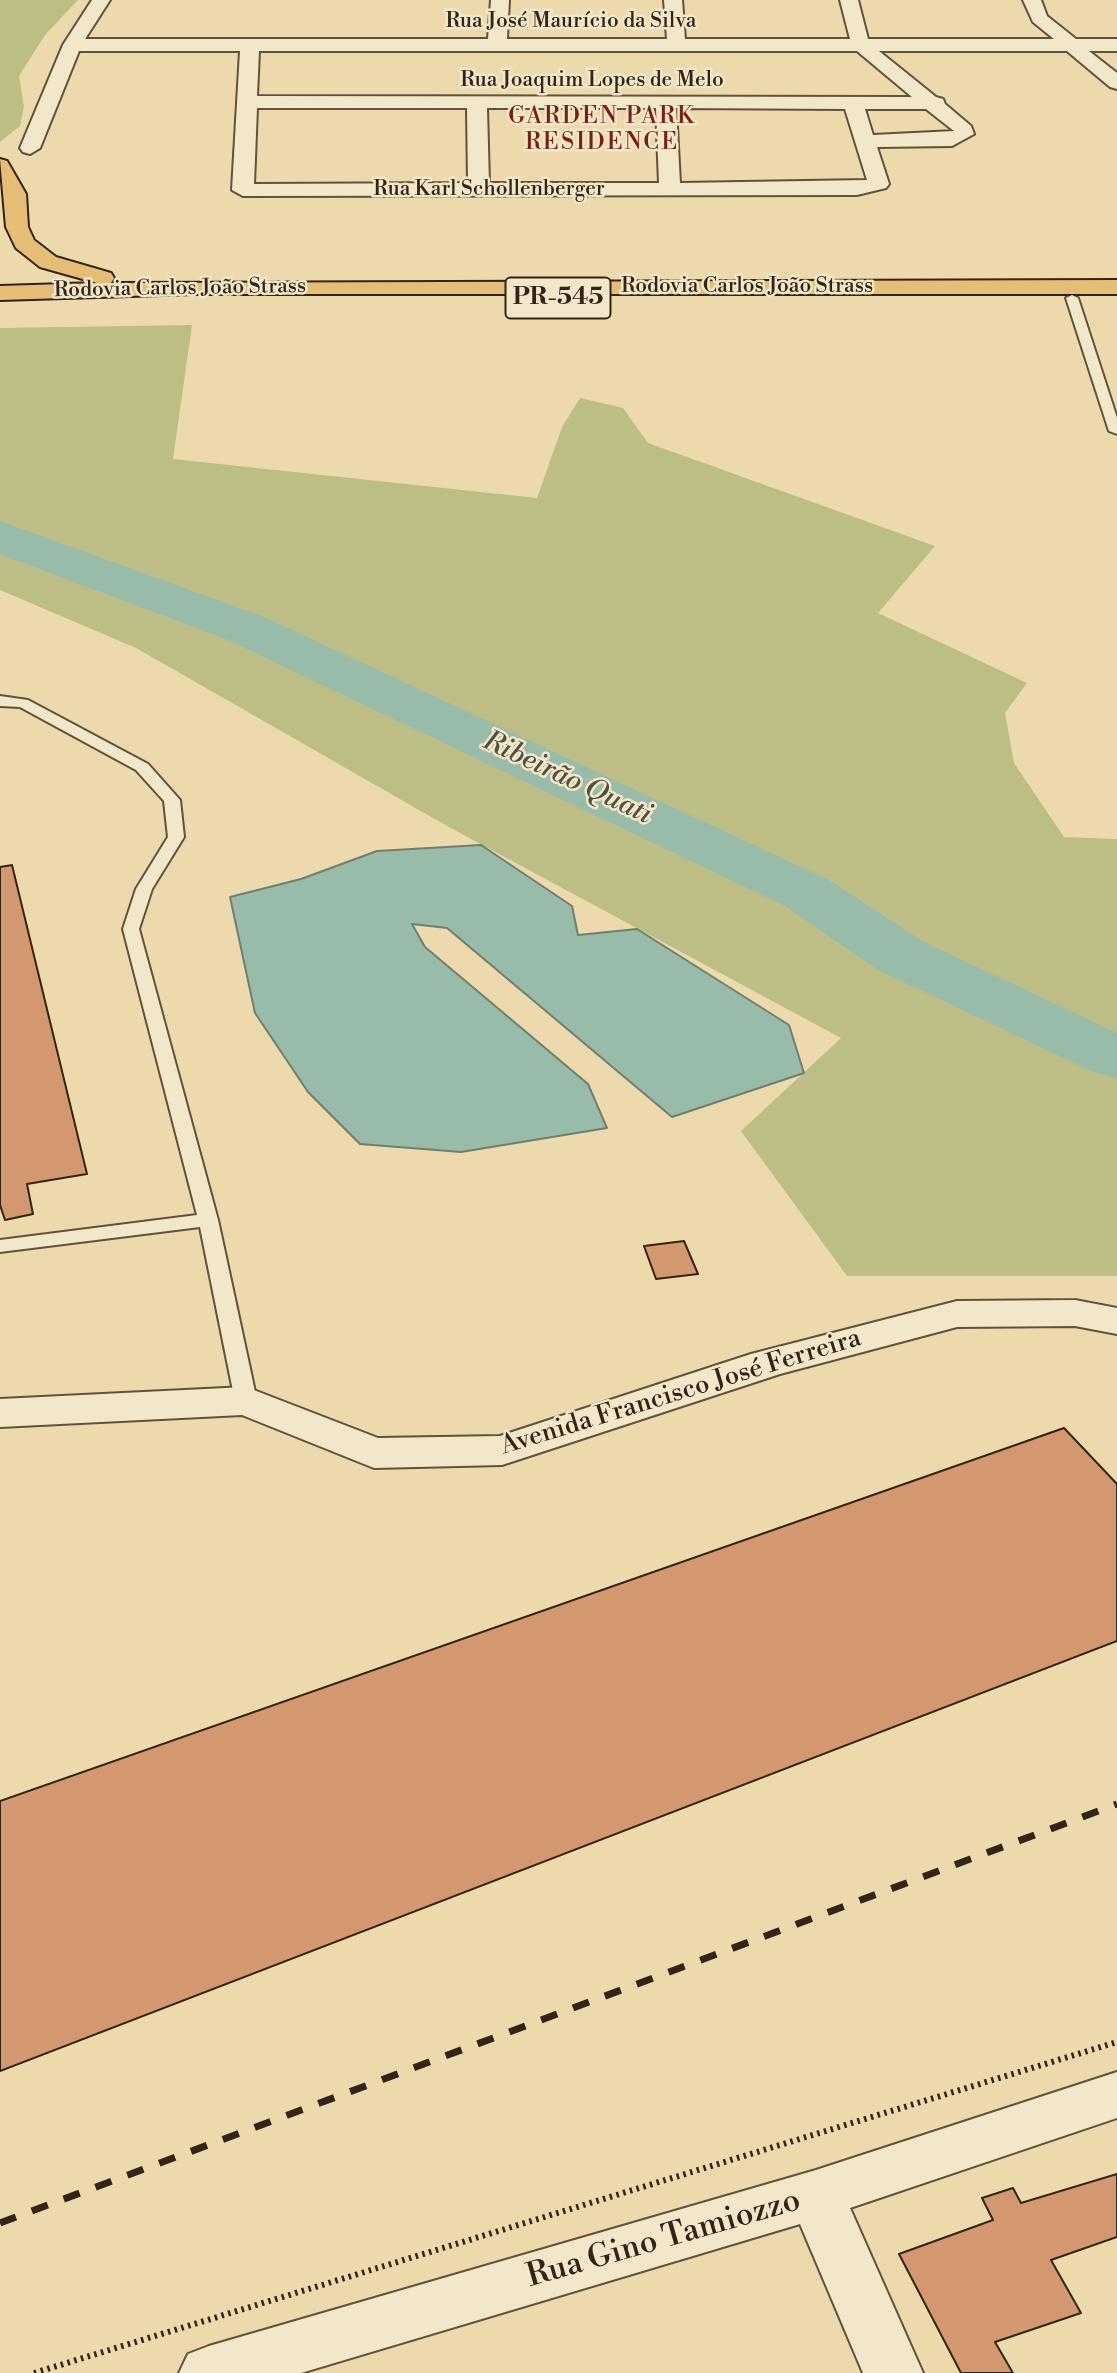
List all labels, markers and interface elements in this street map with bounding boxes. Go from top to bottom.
street label: Rua José Maurício da Silva [446,9,696,35]
street label: Rua Joaquim Lopes de Melo [460,68,724,94]
district label: GARDEN PARK RESIDENCE [510,103,694,157]
street label: Rua Karl Schollenberger [373,177,605,203]
street label: Rodovia Carlos João Strass [54,274,306,304]
street label: Rodovia Carlos João Strass [621,274,873,300]
road number: PR-545 [505,278,610,318]
water label: Ribeirão Quati [477,725,657,833]
street label: Avenida Francisco José Ferreira [497,1323,865,1463]
street label: Rua Gino Tamiozzo [523,2183,805,2297]

